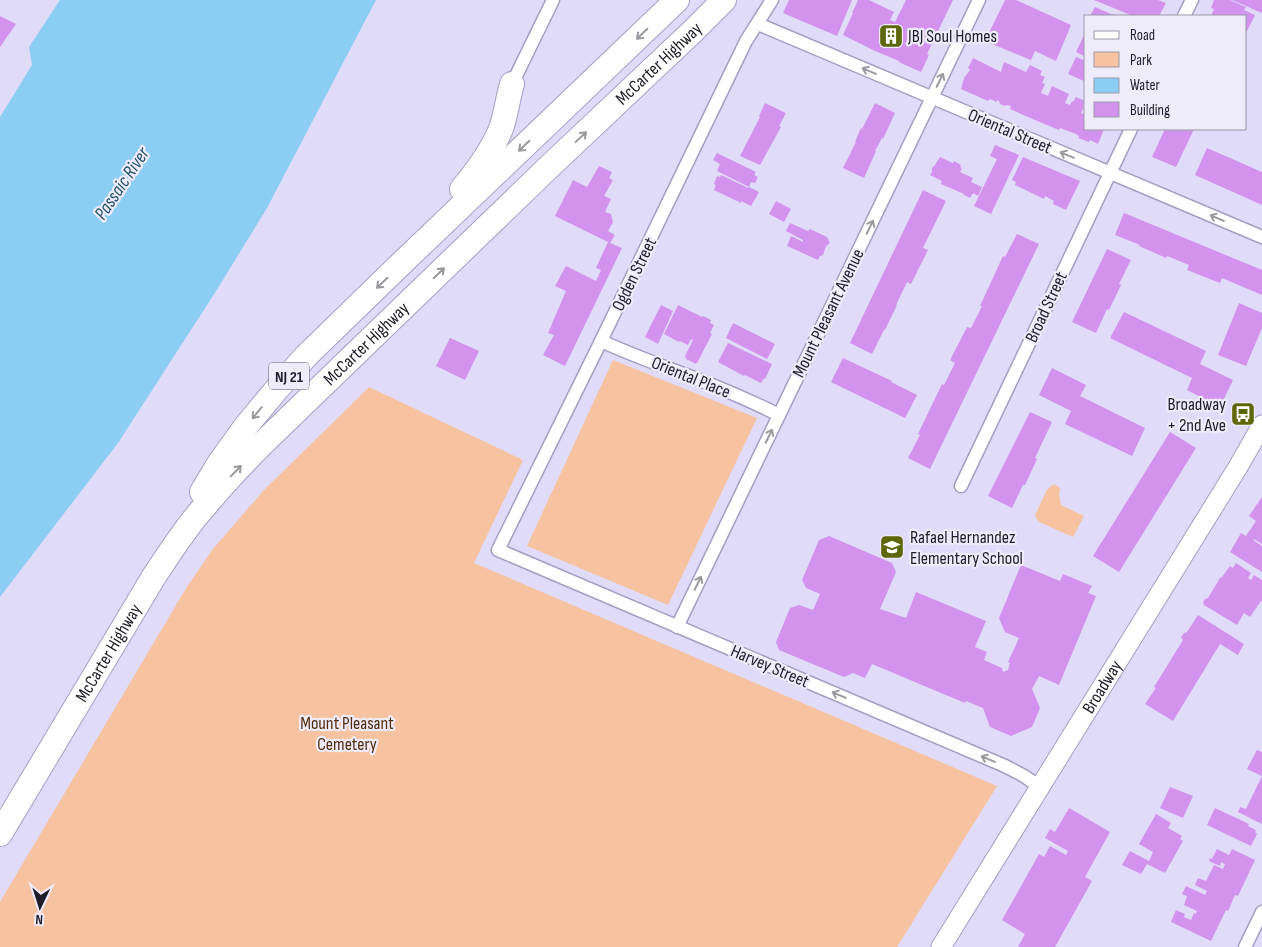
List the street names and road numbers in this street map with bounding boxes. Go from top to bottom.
street label: McCarter Highway [612,18,706,109]
street label: Oriental Street [965,104,1055,159]
street label: Ogden Street [608,234,661,314]
street label: Mount Pleasant Avenue [788,245,869,381]
street label: Broad Street [1021,268,1072,346]
street label: McCarter Highway [319,298,413,390]
street label: Oriental Place [648,352,733,403]
road number: NJ 21 [269,362,309,390]
street label: McCarter Highway [71,600,146,706]
street label: Harvey Street [727,641,813,693]
street label: Broadway [1078,657,1127,717]

